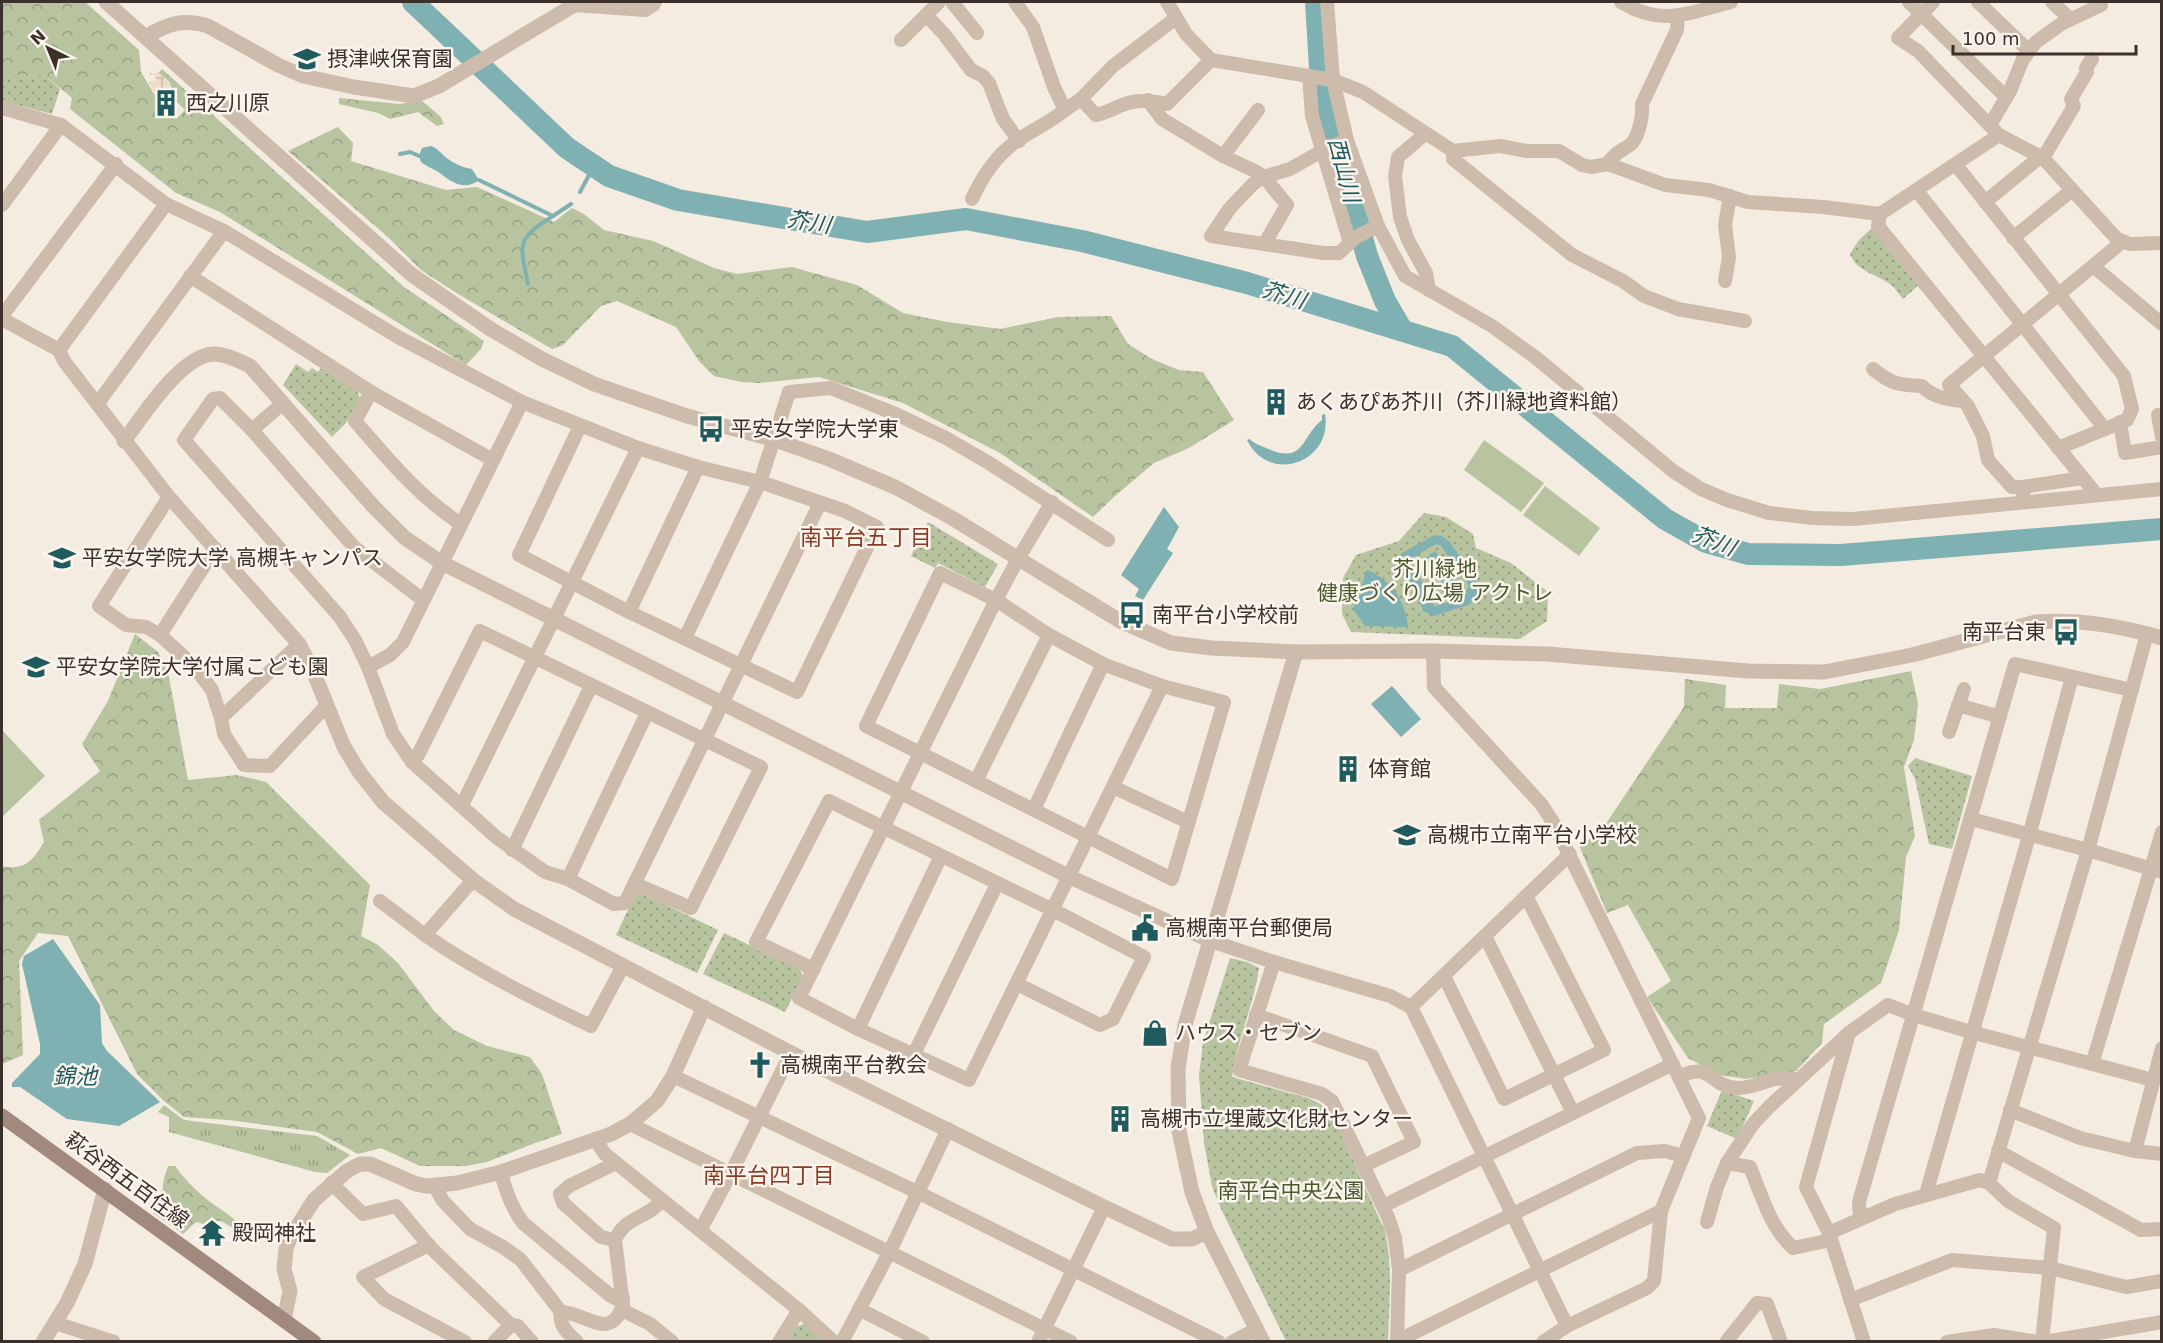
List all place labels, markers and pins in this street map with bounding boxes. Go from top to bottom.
school or university icon: 摂津峡保育園 [292,44,322,74]
place label: 摂津峡保育園 [327,47,453,71]
building icon: 西之川原 [151,88,181,118]
place label: 西之川原 [186,91,270,115]
building icon: あくあぴあ芥川（芥川緑地資料館） [1261,387,1291,417]
place label: あくあぴあ芥川（芥川緑地資料館） [1296,390,1632,414]
bus stop icon: 平安女学院大学東 [696,414,726,444]
place label: 平安女学院大学東 [731,417,899,441]
school or university icon: 平安女学院大学 高槻キャンパス [47,543,77,573]
place label: 平安女学院大学 高槻キャンパス [82,546,383,570]
bus stop icon: 南平台小学校前 [1117,600,1147,630]
place label: 南平台小学校前 [1152,603,1299,627]
bus stop icon: 南平台東 [2051,617,2081,647]
place label: 南平台東 [1962,620,2046,644]
school or university icon: 平安女学院大学付属こども園 [21,652,51,682]
place label: 平安女学院大学付属こども園 [56,655,329,679]
building icon: 体育館 [1333,754,1363,784]
place label: 体育館 [1368,757,1431,781]
school or university icon: 高槻市立南平台小学校 [1392,820,1422,850]
place label: 高槻市立南平台小学校 [1427,823,1637,847]
public building icon: 高槻南平台郵便局 [1130,913,1160,943]
place label: 高槻南平台郵便局 [1165,916,1333,940]
shop icon: ハウス・セブン [1140,1018,1170,1048]
place label: ハウス・セブン [1175,1021,1322,1045]
church icon: 高槻南平台教会 [745,1050,775,1080]
place label: 高槻南平台教会 [780,1053,927,1077]
building icon: 高槻市立埋蔵文化財センター [1105,1104,1135,1134]
place label: 高槻市立埋蔵文化財センター [1140,1107,1413,1131]
temple icon: 殿岡神社 [197,1218,227,1248]
place label: 殿岡神社 [232,1221,316,1245]

